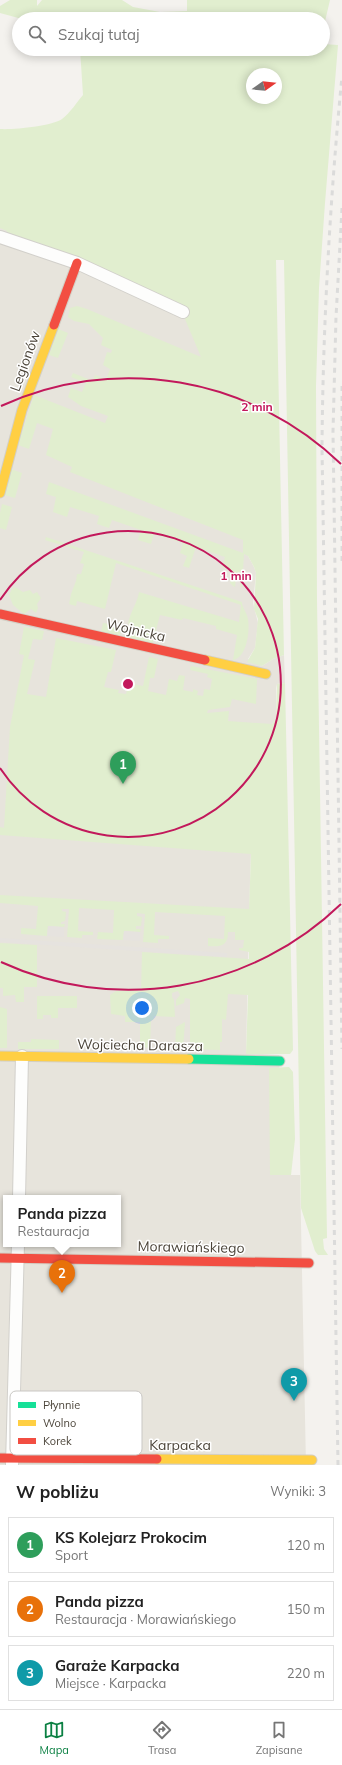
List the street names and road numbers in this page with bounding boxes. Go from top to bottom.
street label: Legionów [6,328,44,394]
street label: Wojnicka [105,614,167,646]
street label: Wojciecha Darasza [77,1035,203,1055]
street label: Morawiańskiego [137,1237,245,1257]
street label: Karpacka [149,1436,211,1454]

